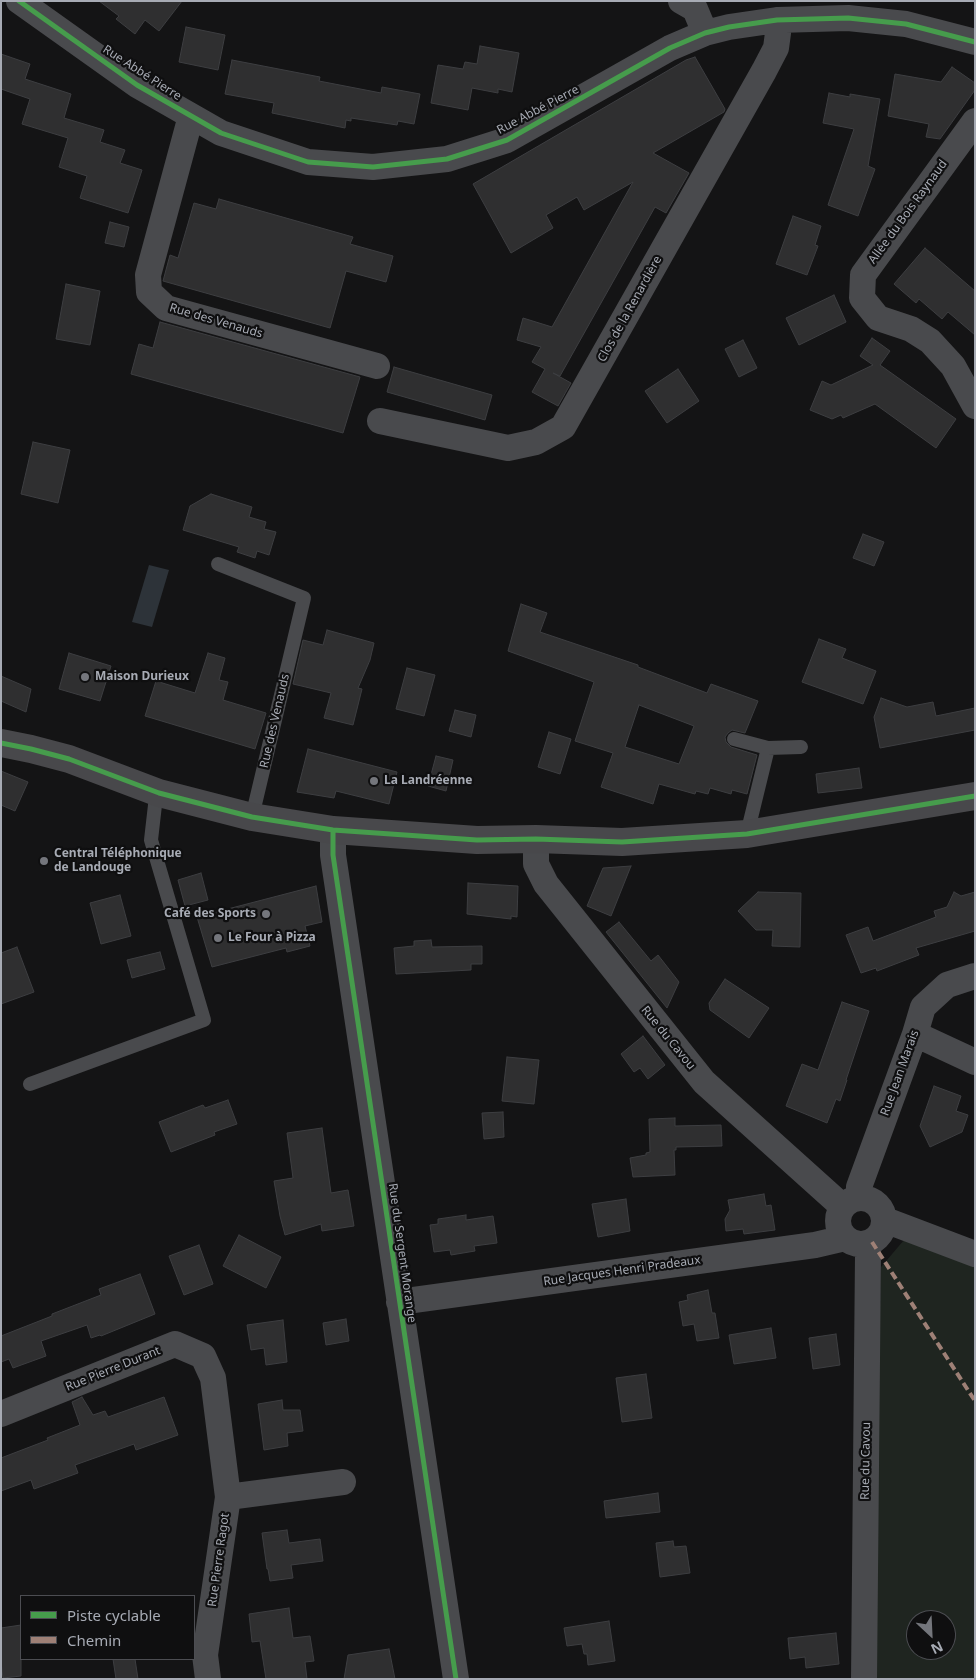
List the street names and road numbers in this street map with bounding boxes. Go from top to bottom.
street label: Rue Abbé Pierre [100,42,184,104]
street label: Rue Abbé Pierre [495,82,581,138]
street label: Allée du Bois Raynaud [866,157,950,267]
street label: Clos de la Renardière [595,254,665,364]
street label: Rue des Venauds [168,301,264,341]
street label: Rue des Venauds [257,673,293,769]
street label: Rue du Cavou [638,1003,698,1073]
street label: Rue Jean Marais [878,1028,922,1118]
street label: Rue du Sergent Morange [385,1182,419,1324]
street label: Rue Jacques Henri Pradeaux [542,1253,702,1289]
street label: Rue Pierre Durant [64,1343,162,1395]
street label: Rue du Cavou [858,1422,874,1500]
street label: Rue Pierre Ragot [205,1512,233,1608]

